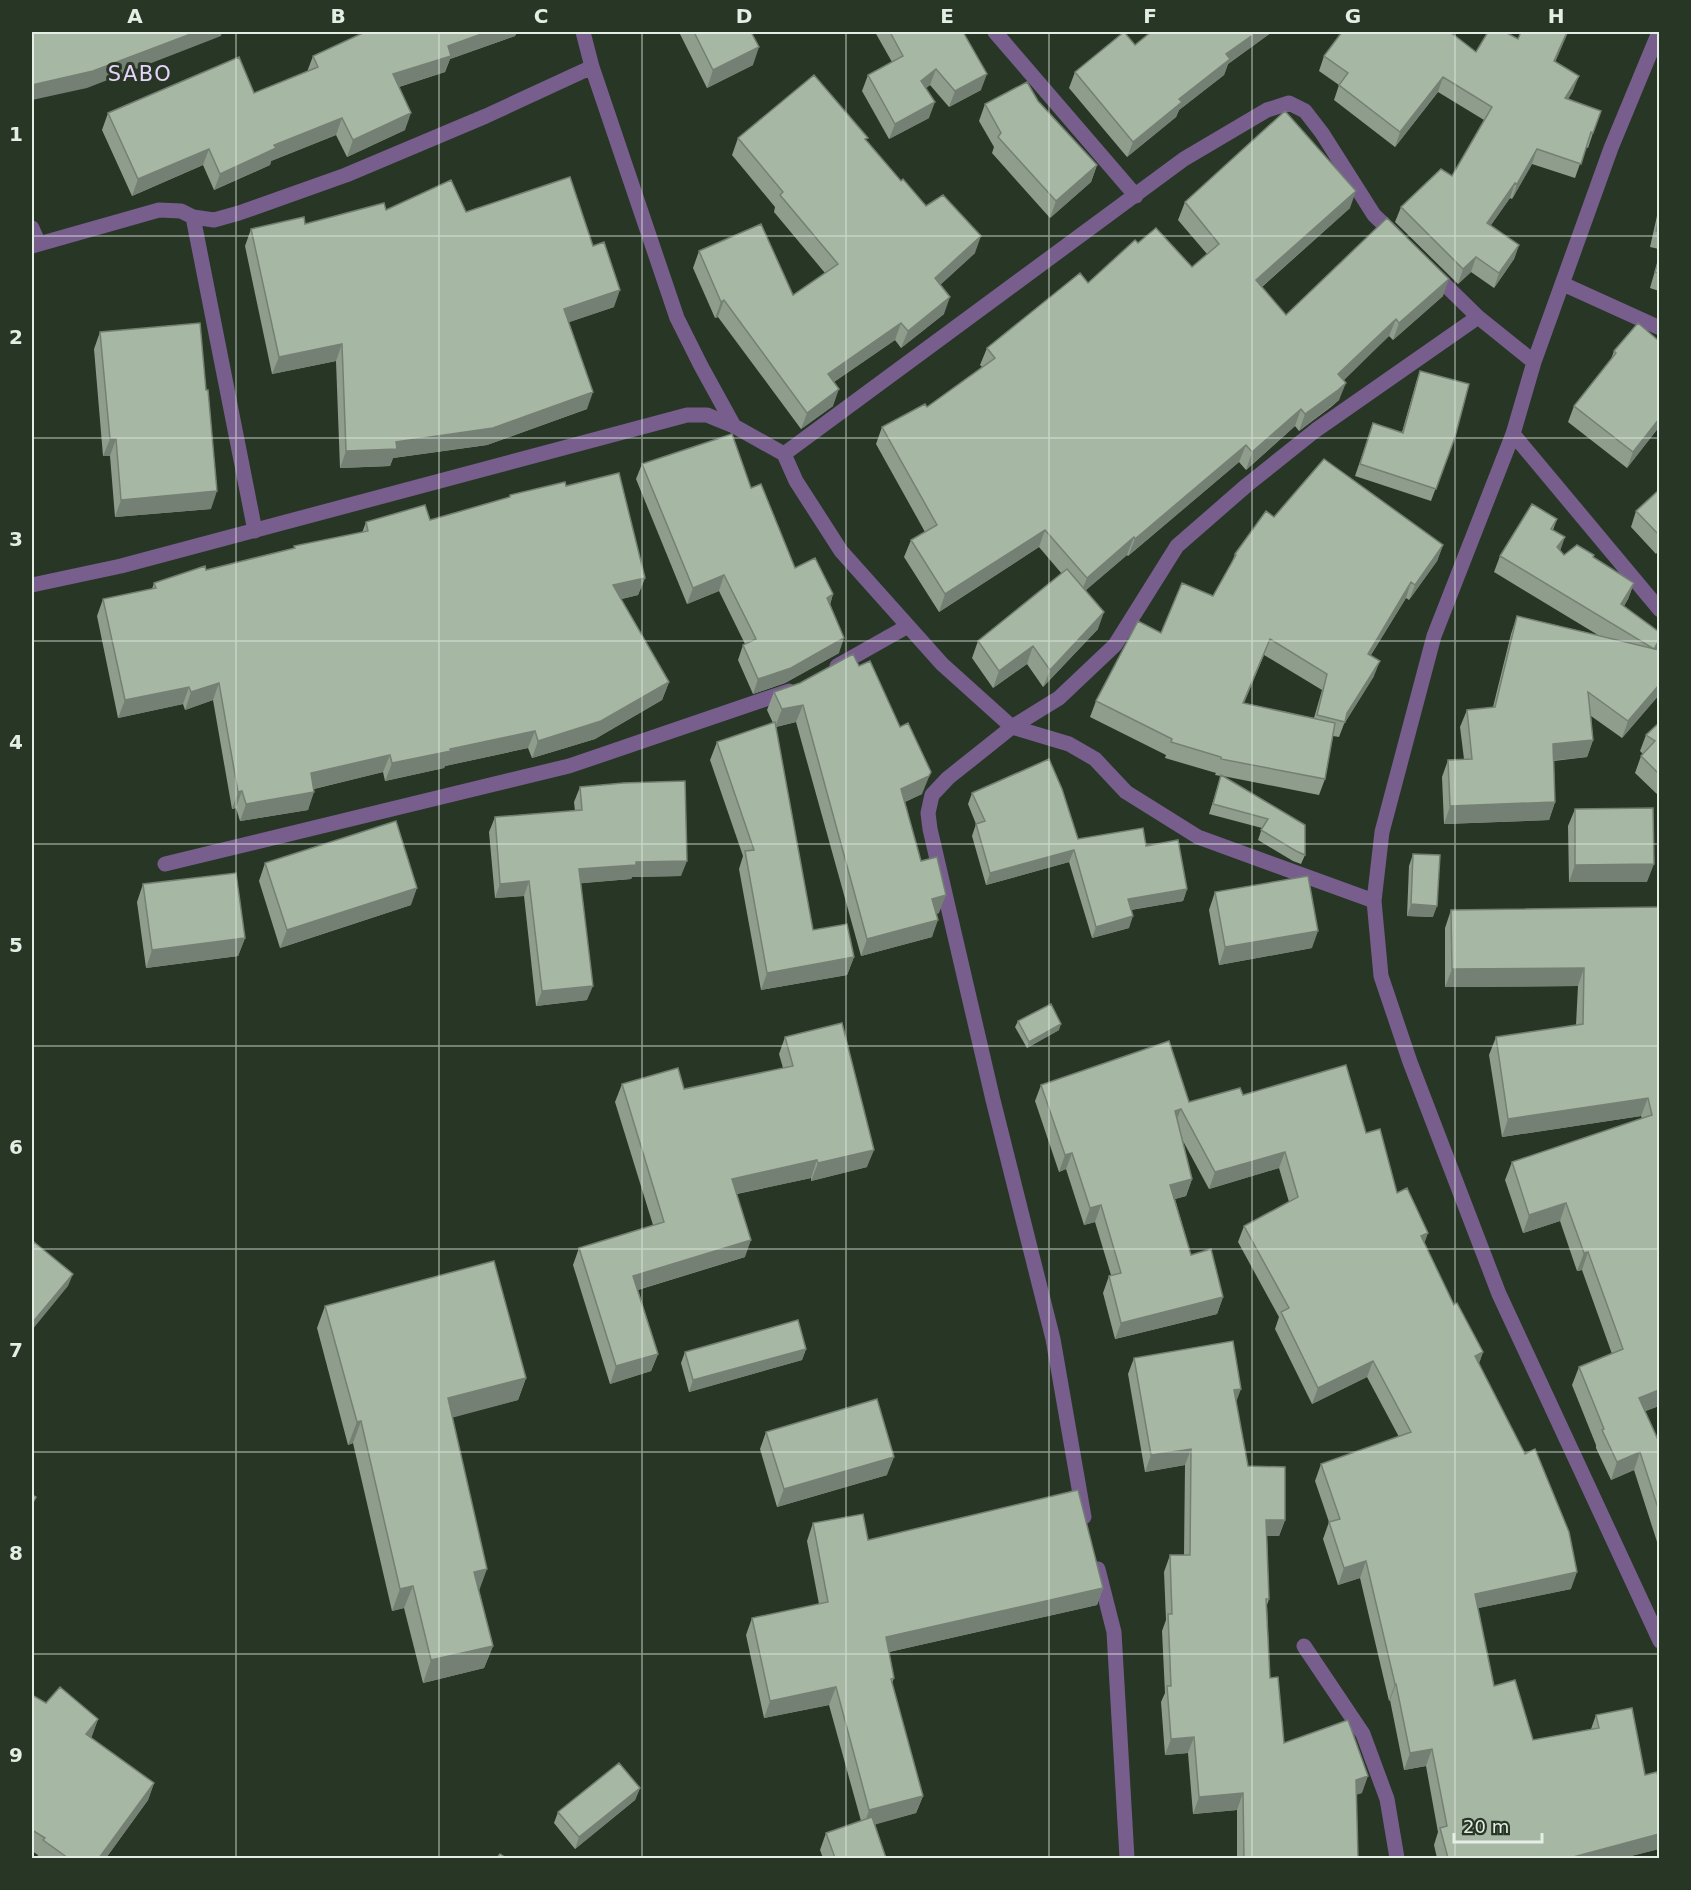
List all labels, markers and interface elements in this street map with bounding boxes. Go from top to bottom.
text: A [127,4,143,28]
text: B [330,4,346,28]
text: C [534,4,548,28]
text: D [736,4,752,28]
text: E [940,4,954,28]
text: F [1143,4,1157,28]
text: G [1345,4,1361,28]
text: H [1548,4,1564,28]
district label: SABO [108,62,172,86]
text: 1 [9,122,23,146]
text: 2 [9,325,23,349]
text: 3 [9,527,23,551]
text: 4 [9,730,23,754]
text: 5 [9,933,23,957]
text: 6 [9,1135,23,1159]
text: 7 [9,1338,23,1362]
text: 8 [9,1541,23,1565]
text: 9 [9,1743,23,1767]
scale bar [1454,1806,1542,1844]
text: 20 m [1463,1816,1509,1837]

